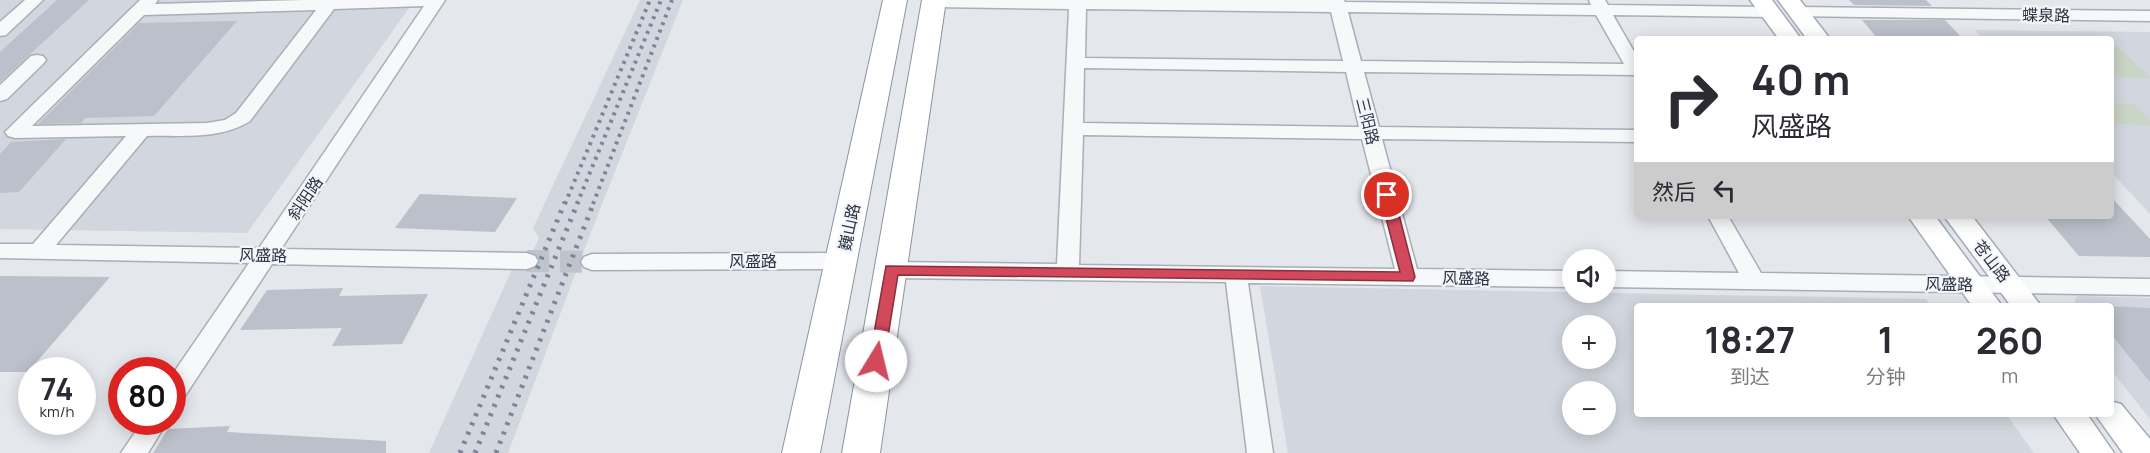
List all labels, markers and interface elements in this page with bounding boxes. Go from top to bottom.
street label: 蝶泉路 [2022,4,2070,26]
text: 40 m [1751,50,1850,108]
icon: right [1652,60,1730,138]
street label: 三阳路 [1352,95,1384,147]
text: 风盛路 [1751,107,1832,144]
pin [1361,169,1412,220]
street label: 斜阳路 [282,172,328,224]
icon: left [1708,174,1741,207]
text: 然后 [1652,177,1696,207]
icon: arrive [1370,178,1403,211]
street label: 巍山路 [833,201,865,253]
street label: 苍山路 [1969,235,2015,287]
street label: 风盛路 [239,244,287,266]
map controls [1562,249,1616,435]
button: sound [1562,249,1616,303]
street label: 风盛路 [729,250,777,272]
street label: 风盛路 [1442,267,1490,289]
street label: 风盛路 [1925,273,1973,295]
button: + [1562,315,1616,369]
text: 18:27 [1704,315,1795,364]
text: 1 [1878,315,1894,364]
text: 260 [1976,316,2044,365]
position arrow [844,329,908,393]
speed limit sign: 80 [108,357,186,435]
text: m [2001,362,2018,389]
text: 到达 [1730,363,1770,390]
text: 分钟 [1866,363,1906,390]
text: 74 [40,368,74,409]
button: − [1562,381,1616,435]
text: km/h [40,401,74,422]

